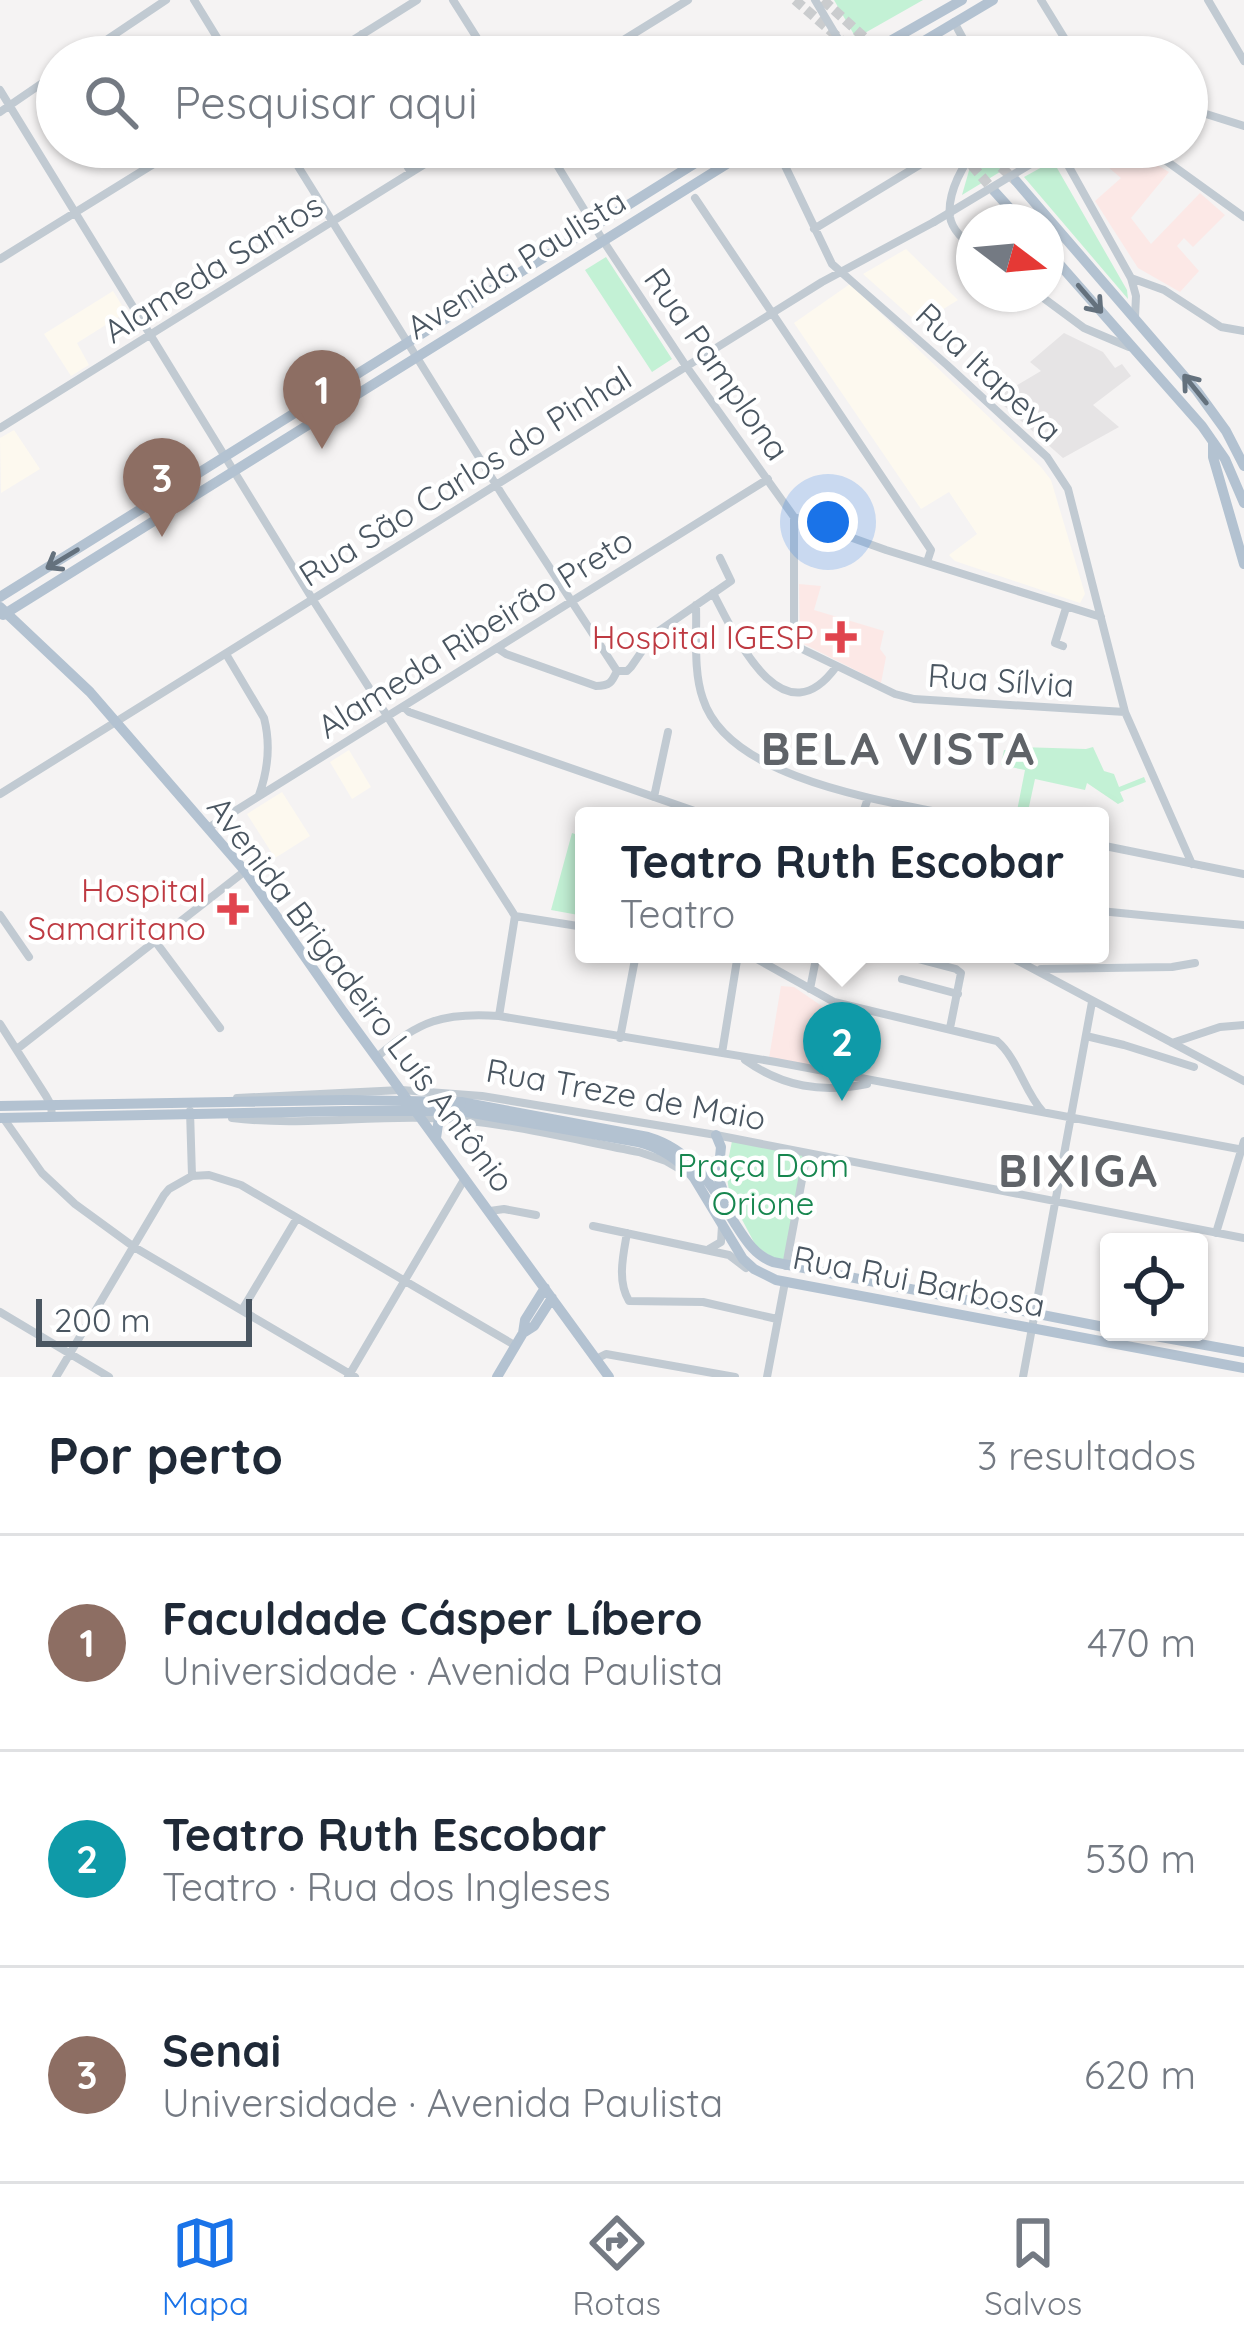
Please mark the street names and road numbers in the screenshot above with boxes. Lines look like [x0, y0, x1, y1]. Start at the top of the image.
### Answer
street label: Avenida Paulista [399, 180, 633, 347]
street label: Alameda Santos [96, 184, 330, 351]
street label: Rua Pamplona [636, 260, 799, 468]
street label: Rua Itapeva [908, 294, 1071, 450]
street label: Rua São Carlos do Pinhal [291, 356, 638, 595]
street label: Alameda Ribeirão Preto [310, 519, 640, 746]
street label: Rua Sílvia [927, 654, 1076, 705]
street label: Avenida Brigadeiro Luís Antônio [199, 788, 524, 1200]
street label: Rua Treze de Maio [483, 1049, 769, 1138]
street label: Rua Rui Barbosa [790, 1236, 1049, 1325]

